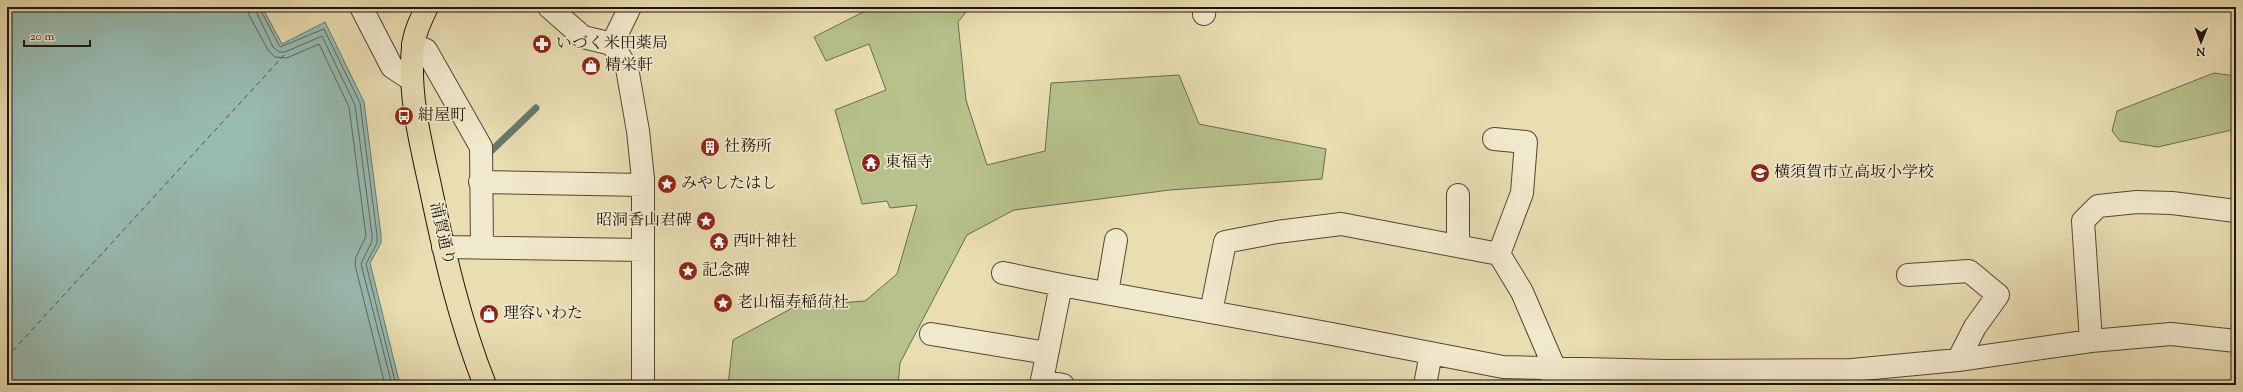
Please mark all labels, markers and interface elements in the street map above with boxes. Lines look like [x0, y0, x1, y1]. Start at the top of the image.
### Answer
scale bar [24, 22, 90, 48]
north arrow [2181, 22, 2221, 62]
text: 20 m [30, 28, 55, 46]
pharmacy icon: いづく米田薬局 [531, 33, 553, 55]
place label: いづく米田薬局 [556, 33, 668, 56]
text: N [2196, 43, 2206, 59]
shop icon: 精栄軒 [580, 55, 602, 77]
place label: 精栄軒 [605, 55, 653, 78]
bus stop icon: 紺屋町 [393, 105, 415, 127]
place label: 紺屋町 [418, 105, 466, 128]
building icon: 社務所 [699, 136, 721, 158]
place label: 社務所 [724, 136, 772, 159]
temple icon: 東福寺 [860, 152, 882, 174]
place label: 東福寺 [885, 152, 933, 175]
school or university icon: 横須賀市立高坂小学校 [1749, 162, 1771, 184]
place label: 横須賀市立高坂小学校 [1774, 162, 1934, 185]
place icon: みやしたはし [656, 173, 678, 195]
place label: みやしたはし [681, 173, 777, 196]
street label: 浦賀通り [423, 200, 459, 268]
place label: 昭洞香山君碑 [596, 210, 692, 233]
place icon: 昭洞香山君碑 [695, 210, 717, 232]
temple icon: 西叶神社 [708, 231, 730, 253]
place label: 西叶神社 [733, 231, 797, 254]
place icon: 記念碑 [677, 260, 699, 282]
place label: 記念碑 [702, 260, 750, 283]
place icon: 老山福寿稲荷社 [712, 292, 734, 314]
place label: 老山福寿稲荷社 [737, 292, 849, 315]
shop icon: 理容いわた [478, 303, 500, 325]
place label: 理容いわた [503, 303, 583, 326]

